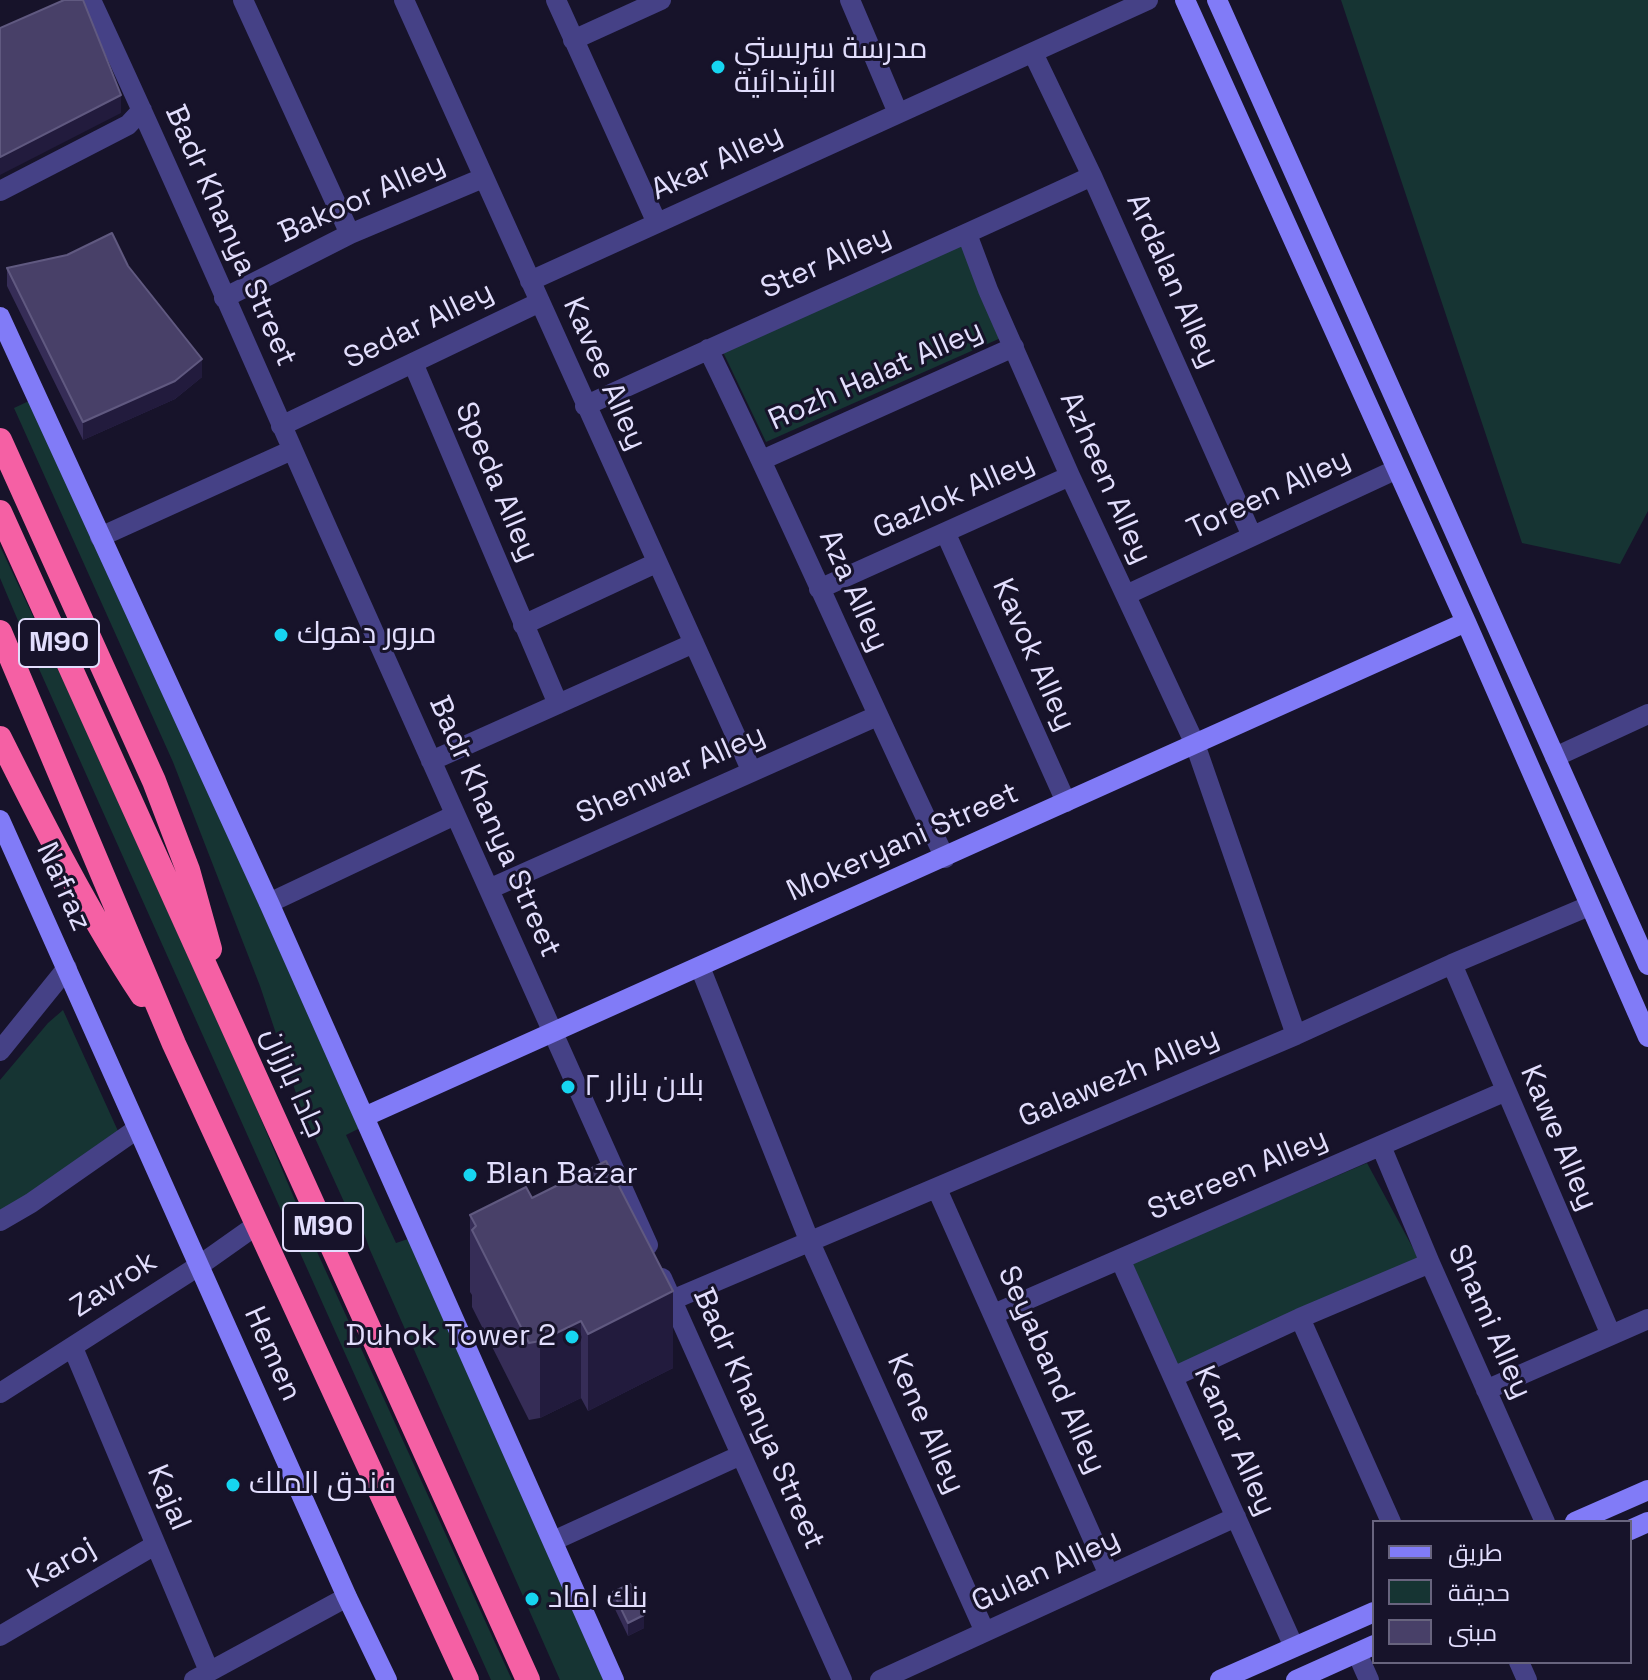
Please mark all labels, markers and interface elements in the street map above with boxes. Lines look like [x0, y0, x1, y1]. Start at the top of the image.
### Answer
place label: مدرسة سربستي الأبتدائية [734, 32, 927, 102]
marker: مدرسة سربستي الأبتدائية [709, 58, 727, 76]
street label: Badr Khanya Street [156, 100, 304, 372]
street label: Akar Alley [646, 117, 788, 209]
street label: Bakoor Alley [273, 146, 451, 252]
street label: Ardalan Alley [1118, 188, 1226, 374]
street label: Ster Alley [756, 218, 896, 308]
street label: Sedar Alley [339, 274, 499, 378]
street label: Kavee Alley [554, 292, 654, 456]
street label: Rozh Halat Alley [763, 313, 989, 439]
street label: Azheen Alley [1051, 387, 1159, 569]
street label: Speda Alley [446, 397, 546, 567]
street label: Toreen Alley [1182, 442, 1356, 548]
street label: Gazlok Alley [868, 445, 1040, 547]
street label: Aza Alley [810, 525, 896, 657]
street label: Kavok Alley [984, 573, 1082, 737]
place label: مرور دهوك [297, 617, 436, 653]
road number: M90 [19, 619, 99, 667]
marker: مرور دهوك [272, 626, 290, 644]
street label: Badr Khanya Street [420, 691, 568, 963]
street label: Shenwar Alley [571, 717, 771, 833]
street label: Mokeryani Street [782, 776, 1024, 910]
street label: Nafraz [28, 837, 98, 937]
street label: Galawezh Alley [1014, 1020, 1224, 1136]
street label: جادا بارزان [253, 1022, 333, 1144]
street label: Kawe Alley [1511, 1060, 1605, 1216]
place label: بلان بازار ٢ [584, 1069, 704, 1105]
marker: بلان بازار ٢ [559, 1078, 577, 1096]
street label: Stereen Alley [1143, 1121, 1333, 1229]
place label: Blan Bazar [486, 1157, 638, 1193]
marker: Blan Bazar [461, 1166, 479, 1184]
road number: M90 [283, 1203, 363, 1251]
street label: Shami Alley [1439, 1239, 1539, 1405]
street label: Zavrok [64, 1244, 164, 1326]
street label: Seyaband Alley [989, 1261, 1113, 1479]
street label: Badr Khanya Street [684, 1283, 832, 1555]
street label: Hemen [235, 1301, 309, 1407]
place label: Duhok Tower 2 [345, 1319, 556, 1355]
marker: Duhok Tower 2 [563, 1328, 581, 1346]
street label: Kene Alley [878, 1349, 972, 1499]
street label: Kanar Alley [1185, 1361, 1283, 1521]
street label: Kajal [138, 1460, 198, 1536]
place label: فندق الملك [249, 1467, 396, 1503]
marker: فندق الملك [224, 1476, 242, 1494]
legend [1372, 1520, 1632, 1664]
street label: Gulan Alley [967, 1521, 1125, 1621]
street label: Karoj [22, 1530, 102, 1598]
text: طريق [1448, 1537, 1503, 1568]
text: حديقة [1448, 1577, 1510, 1608]
place label: بنك اماد [548, 1581, 648, 1617]
marker: بنك اماد [523, 1590, 541, 1608]
text: مبنى [1448, 1617, 1497, 1648]

